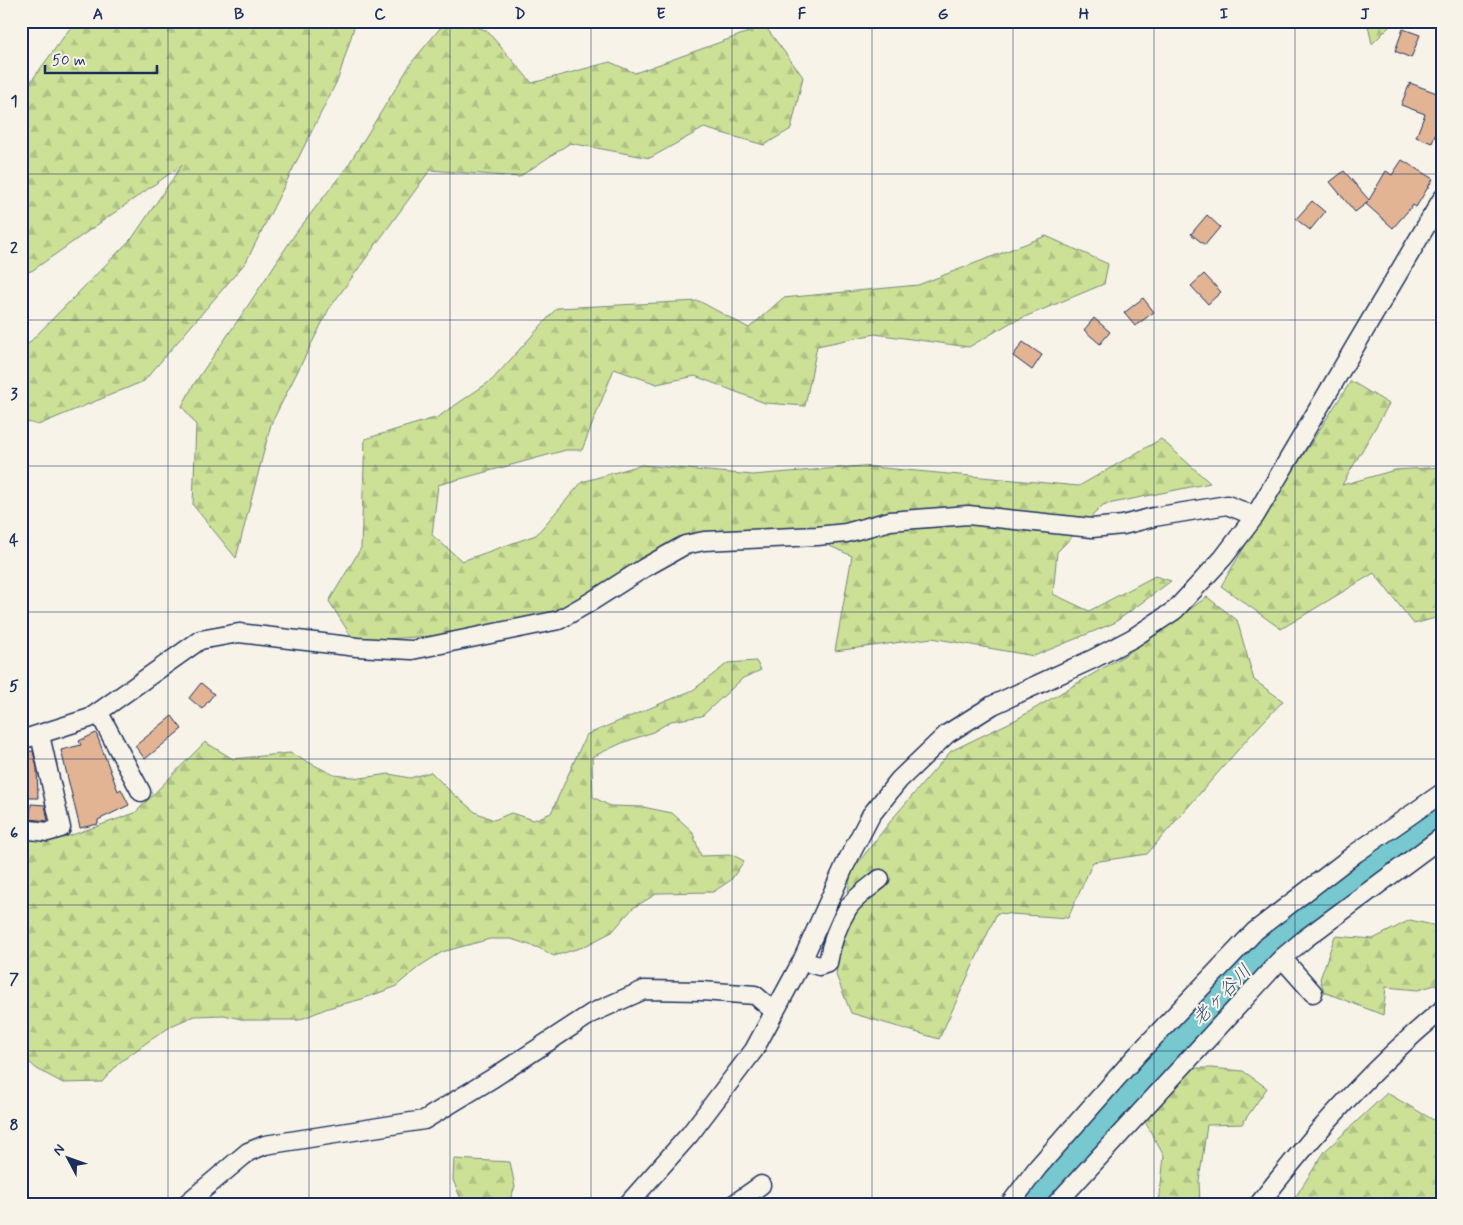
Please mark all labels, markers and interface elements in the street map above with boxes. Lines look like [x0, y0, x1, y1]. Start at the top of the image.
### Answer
text: A [93, 4, 103, 25]
text: B [234, 4, 244, 25]
text: C [374, 4, 386, 25]
text: D [514, 4, 526, 25]
text: E [656, 4, 666, 25]
text: F [798, 4, 807, 25]
text: G [938, 4, 949, 25]
text: H [1079, 4, 1090, 25]
text: I [1220, 4, 1229, 25]
text: J [1360, 4, 1370, 25]
scale bar [45, 42, 158, 74]
text: 50 m [52, 51, 86, 71]
text: 1 [10, 91, 18, 112]
text: 2 [10, 238, 18, 259]
text: 3 [10, 384, 18, 405]
text: 4 [9, 530, 19, 551]
text: 5 [9, 676, 19, 697]
text: 6 [10, 823, 18, 844]
water label: 老ヶ谷川 [1187, 959, 1257, 1031]
text: 7 [9, 969, 19, 990]
text: 8 [9, 1115, 19, 1136]
north arrow [42, 1132, 92, 1182]
text: N [49, 1141, 69, 1160]

